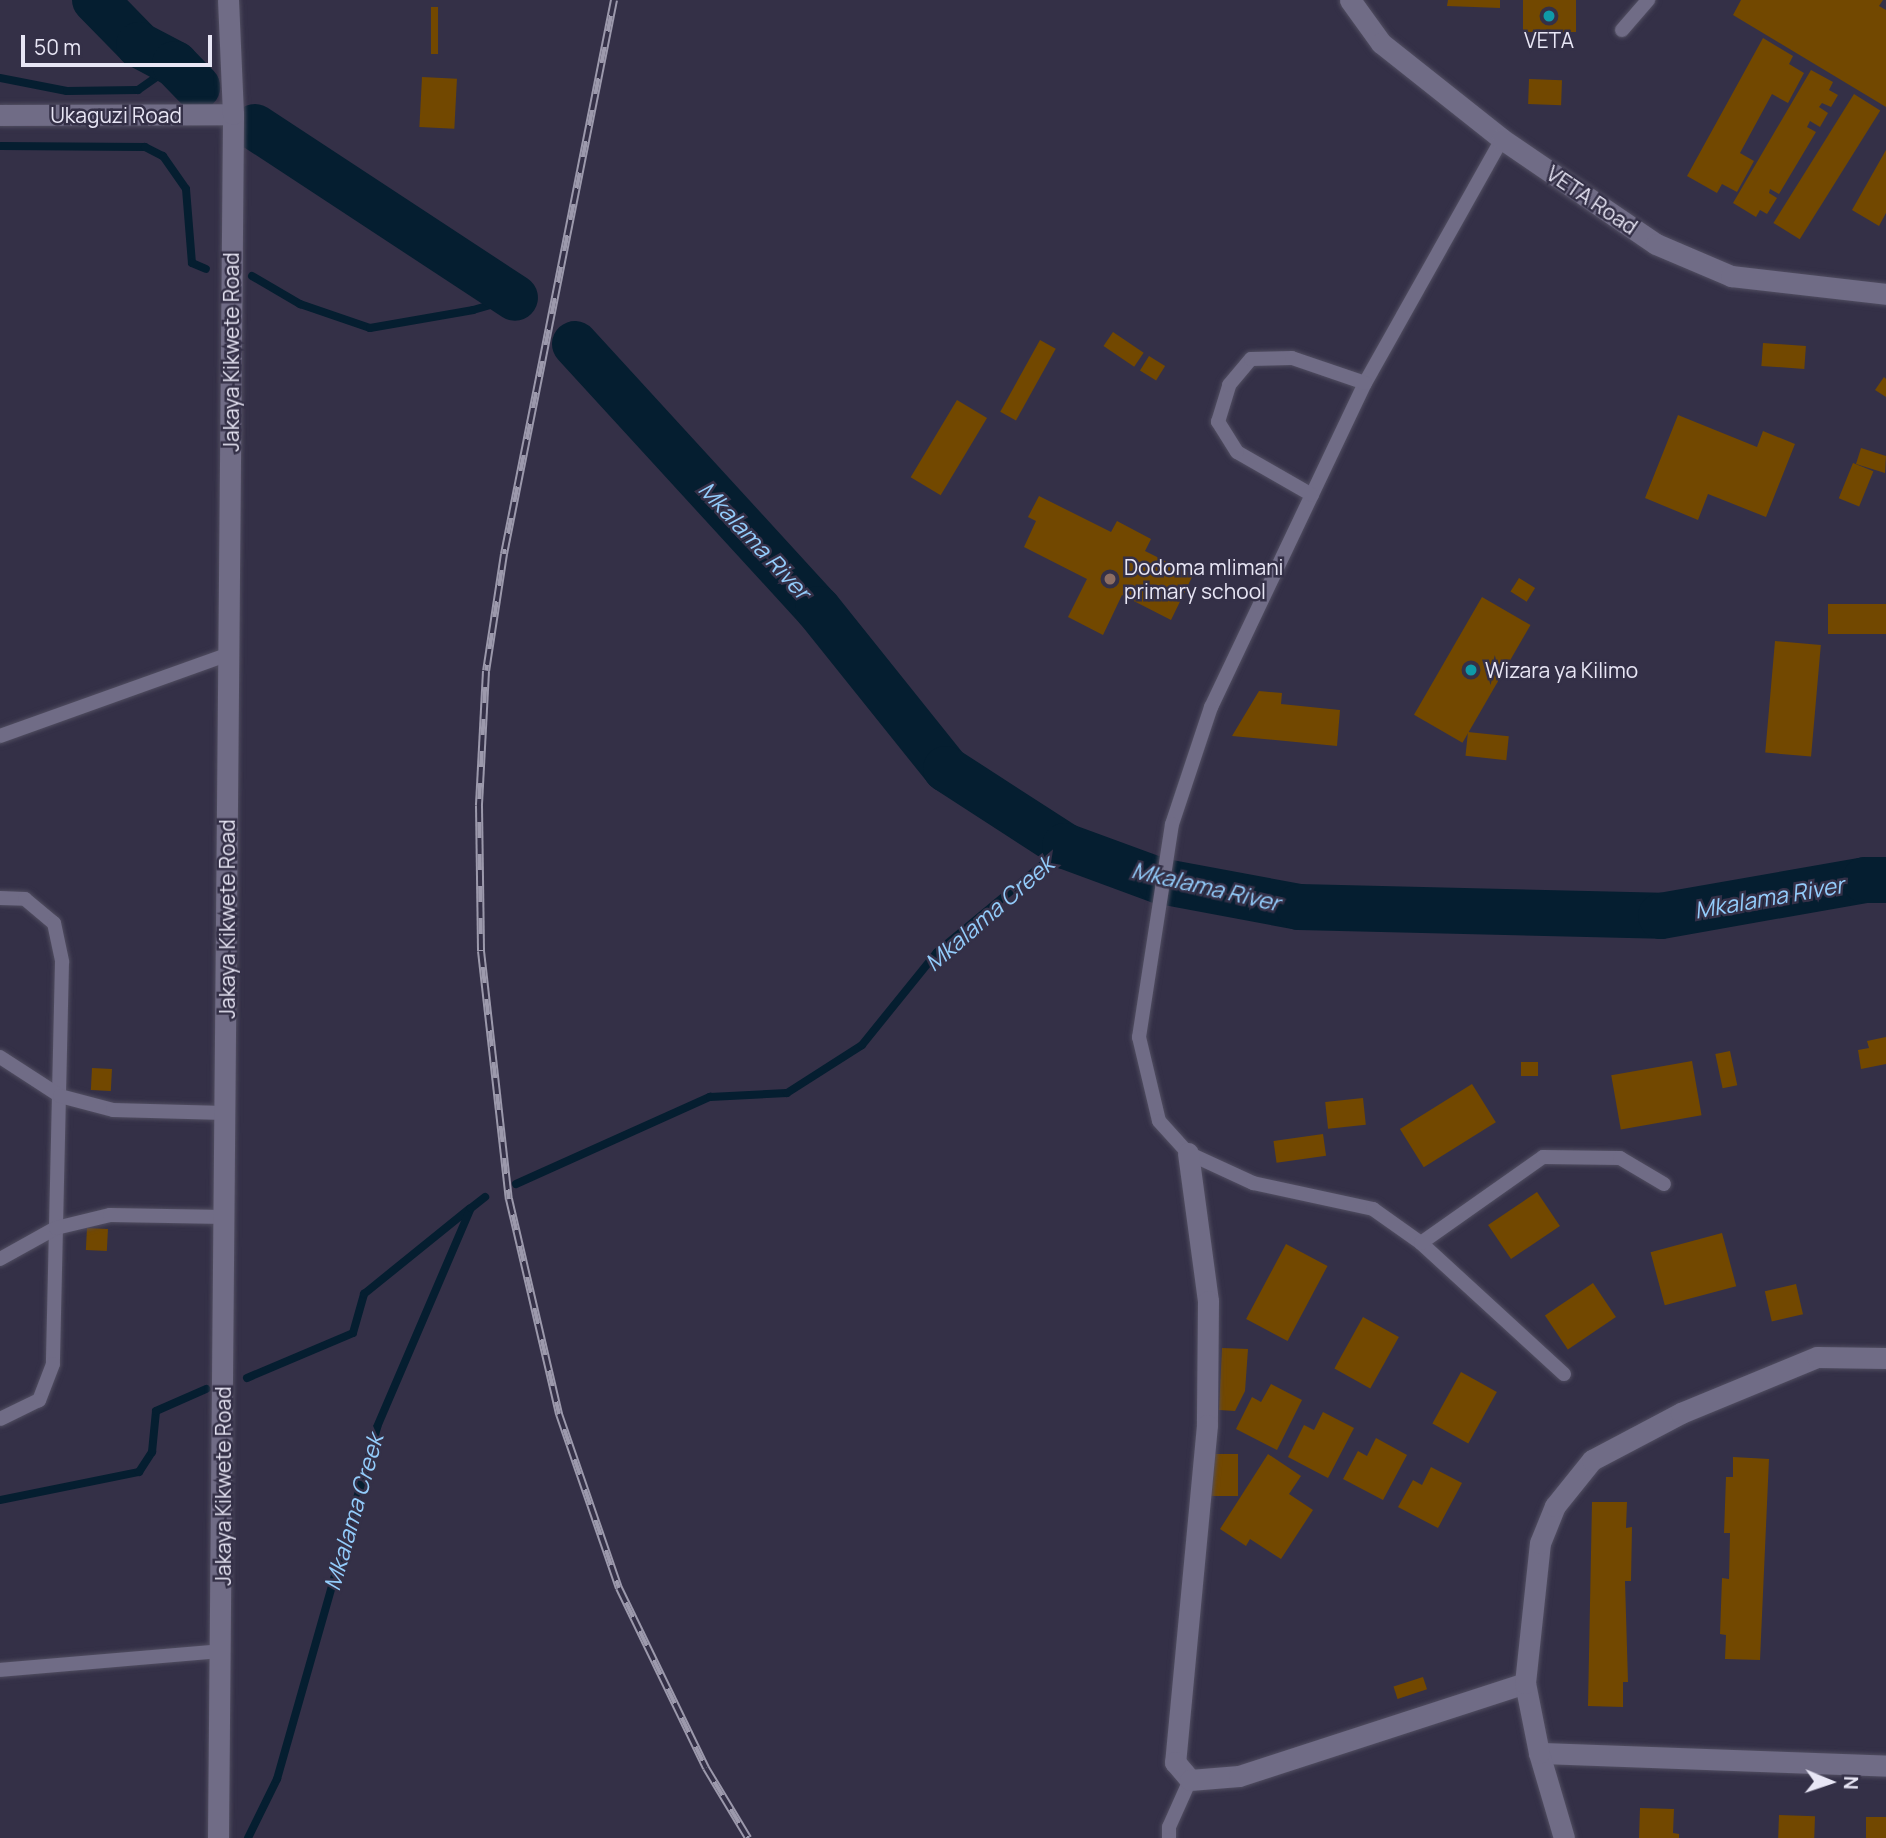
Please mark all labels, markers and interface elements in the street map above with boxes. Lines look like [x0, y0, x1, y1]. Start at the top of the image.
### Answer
marker: VETA [1541, 8, 1557, 24]
scale bar [24, 21, 215, 65]
place label: VETA [1524, 27, 1574, 53]
text: 50 m [34, 33, 81, 61]
street label: Ukaguzi Road [50, 102, 182, 128]
street label: VETA Road [1542, 160, 1642, 240]
street label: Jakaya Kikwete Road [218, 252, 244, 452]
water label: Mkalama River [693, 475, 817, 605]
place label: Dodoma mlimani primary school [1124, 554, 1284, 604]
marker: Dodoma mlimani primary school [1102, 571, 1118, 587]
place label: Wizara ya Kilimo [1485, 657, 1638, 683]
marker: Wizara ya Kilimo [1463, 662, 1479, 678]
street label: Jakaya Kikwete Road [214, 819, 240, 1019]
water label: Mkalama Creek [919, 850, 1059, 976]
water label: Mkalama River [1129, 856, 1283, 916]
water label: Mkalama River [1692, 870, 1846, 924]
street label: Jakaya Kikwete Road [210, 1386, 236, 1586]
water label: Mkalama Creek [317, 1431, 389, 1593]
north arrow [1795, 1747, 1865, 1817]
text: N [1838, 1775, 1864, 1790]

